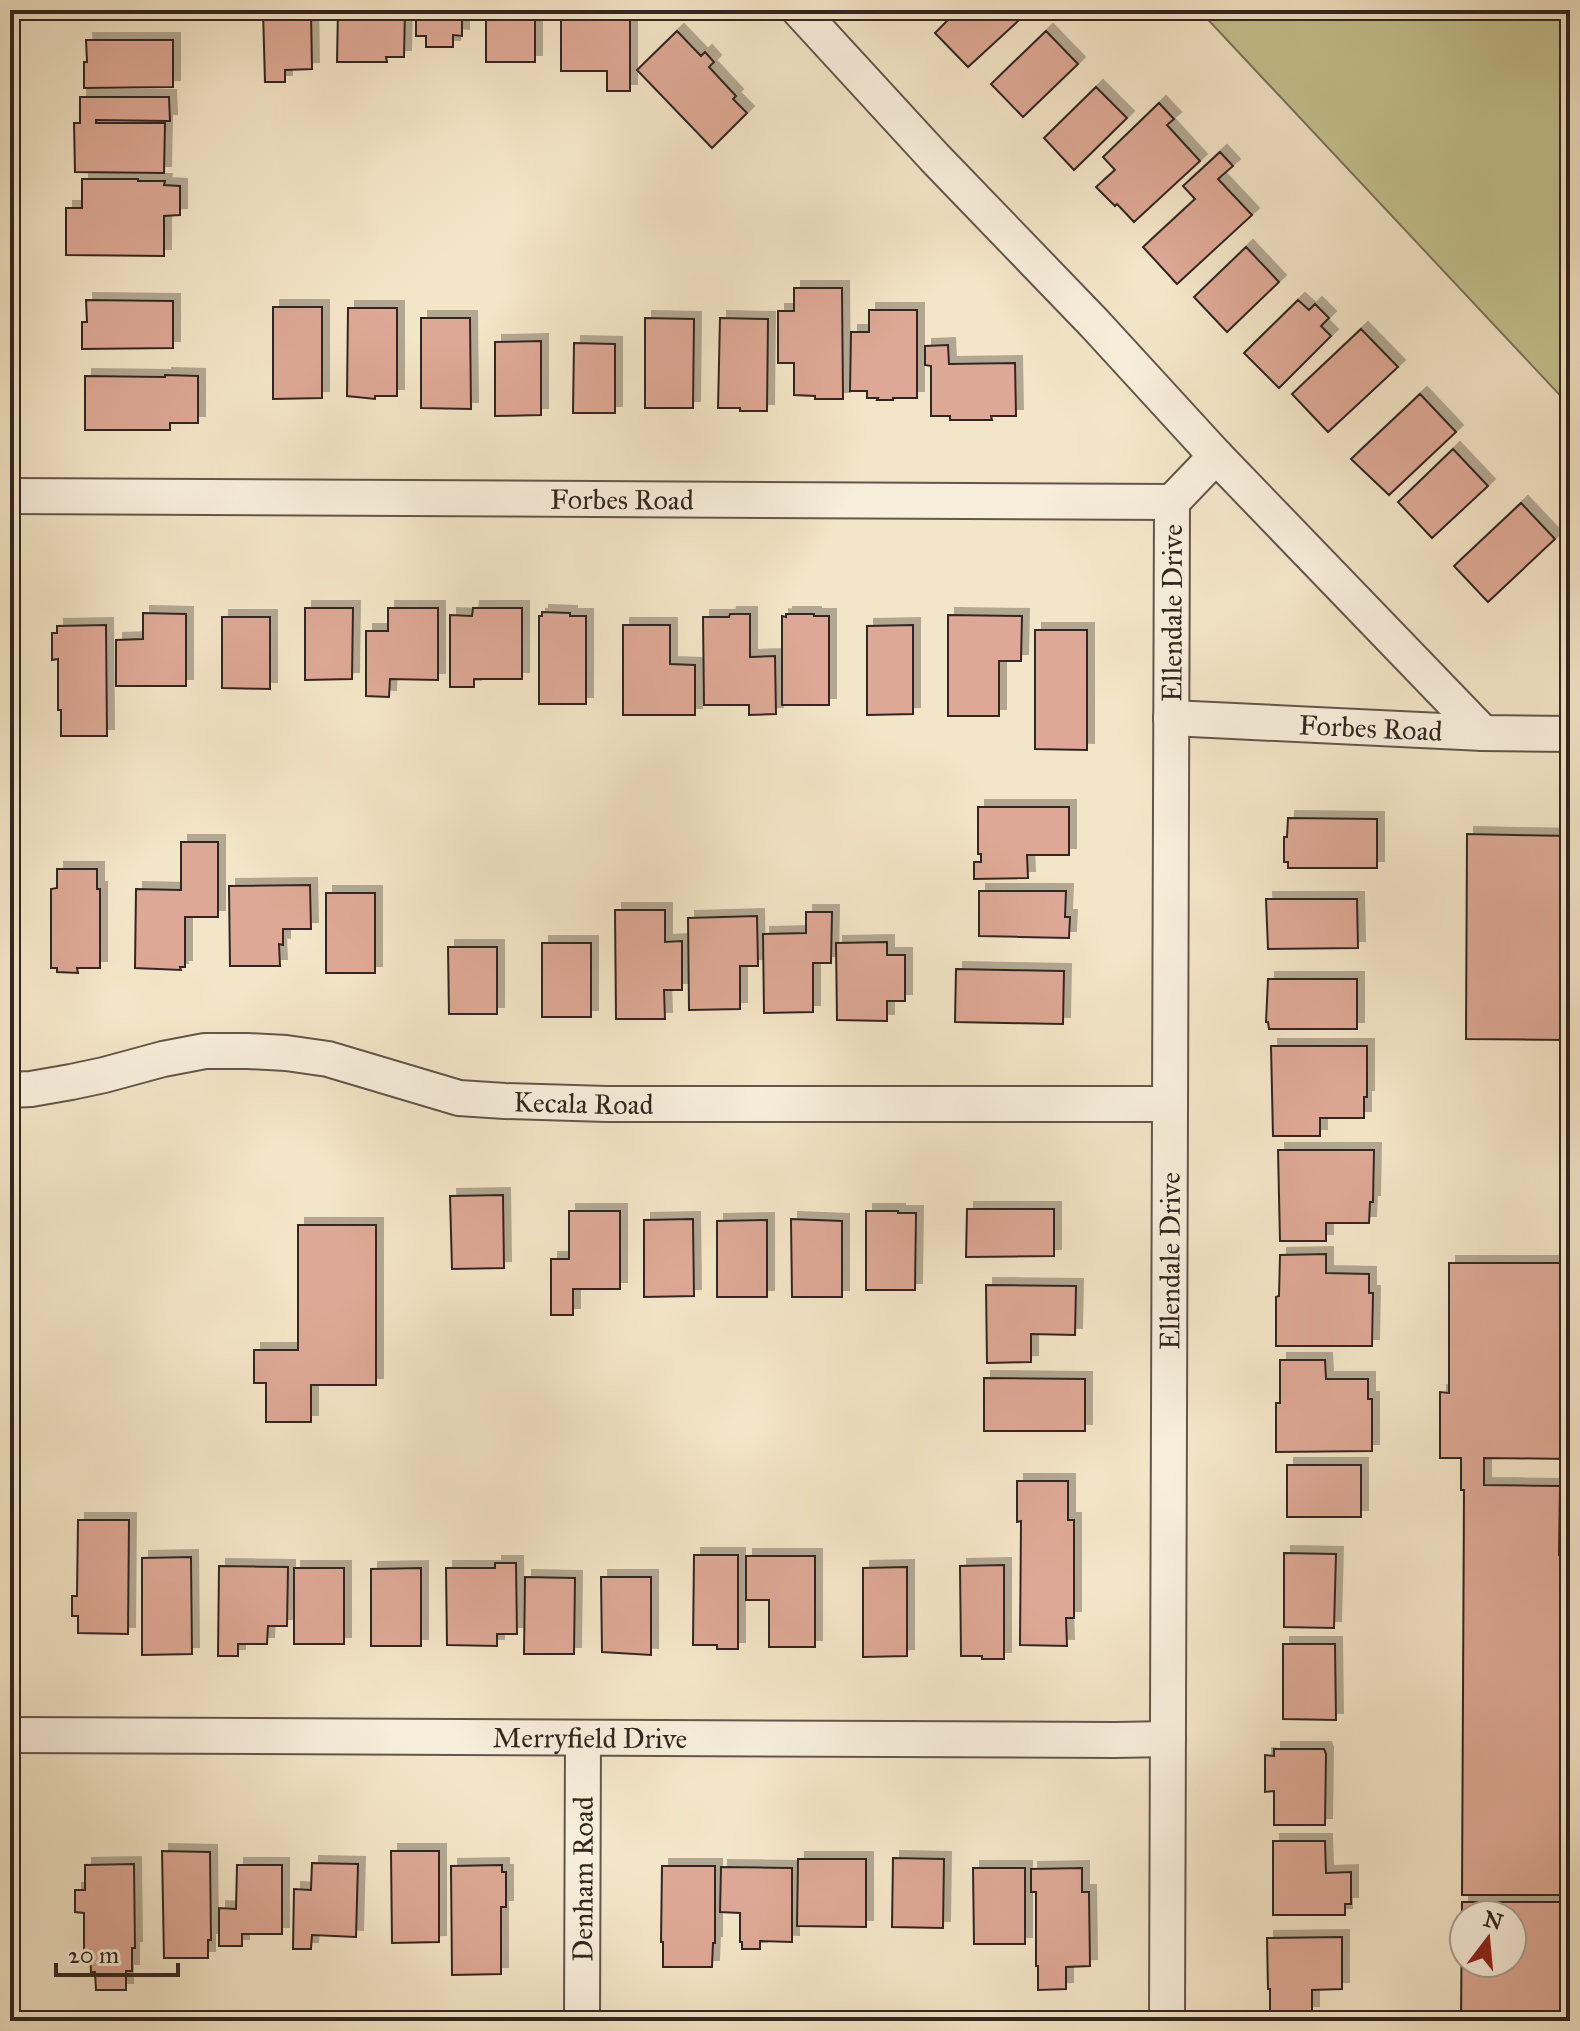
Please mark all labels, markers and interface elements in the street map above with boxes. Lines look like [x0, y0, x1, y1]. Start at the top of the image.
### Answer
street label: Forbes Road [550, 481, 694, 517]
street label: Ellendale Drive [1154, 524, 1189, 702]
street label: Forbes Road [1298, 707, 1443, 749]
street label: Kecala Road [513, 1084, 653, 1122]
street label: Ellendale Drive [1152, 1172, 1187, 1350]
street label: Merryfield Drive [493, 1720, 687, 1756]
street label: Denham Road [565, 1796, 600, 1962]
north arrow [1448, 1899, 1528, 1979]
text: N [1481, 1905, 1506, 1936]
scale bar [56, 1927, 178, 1977]
text: 20 m [68, 1940, 119, 1970]

